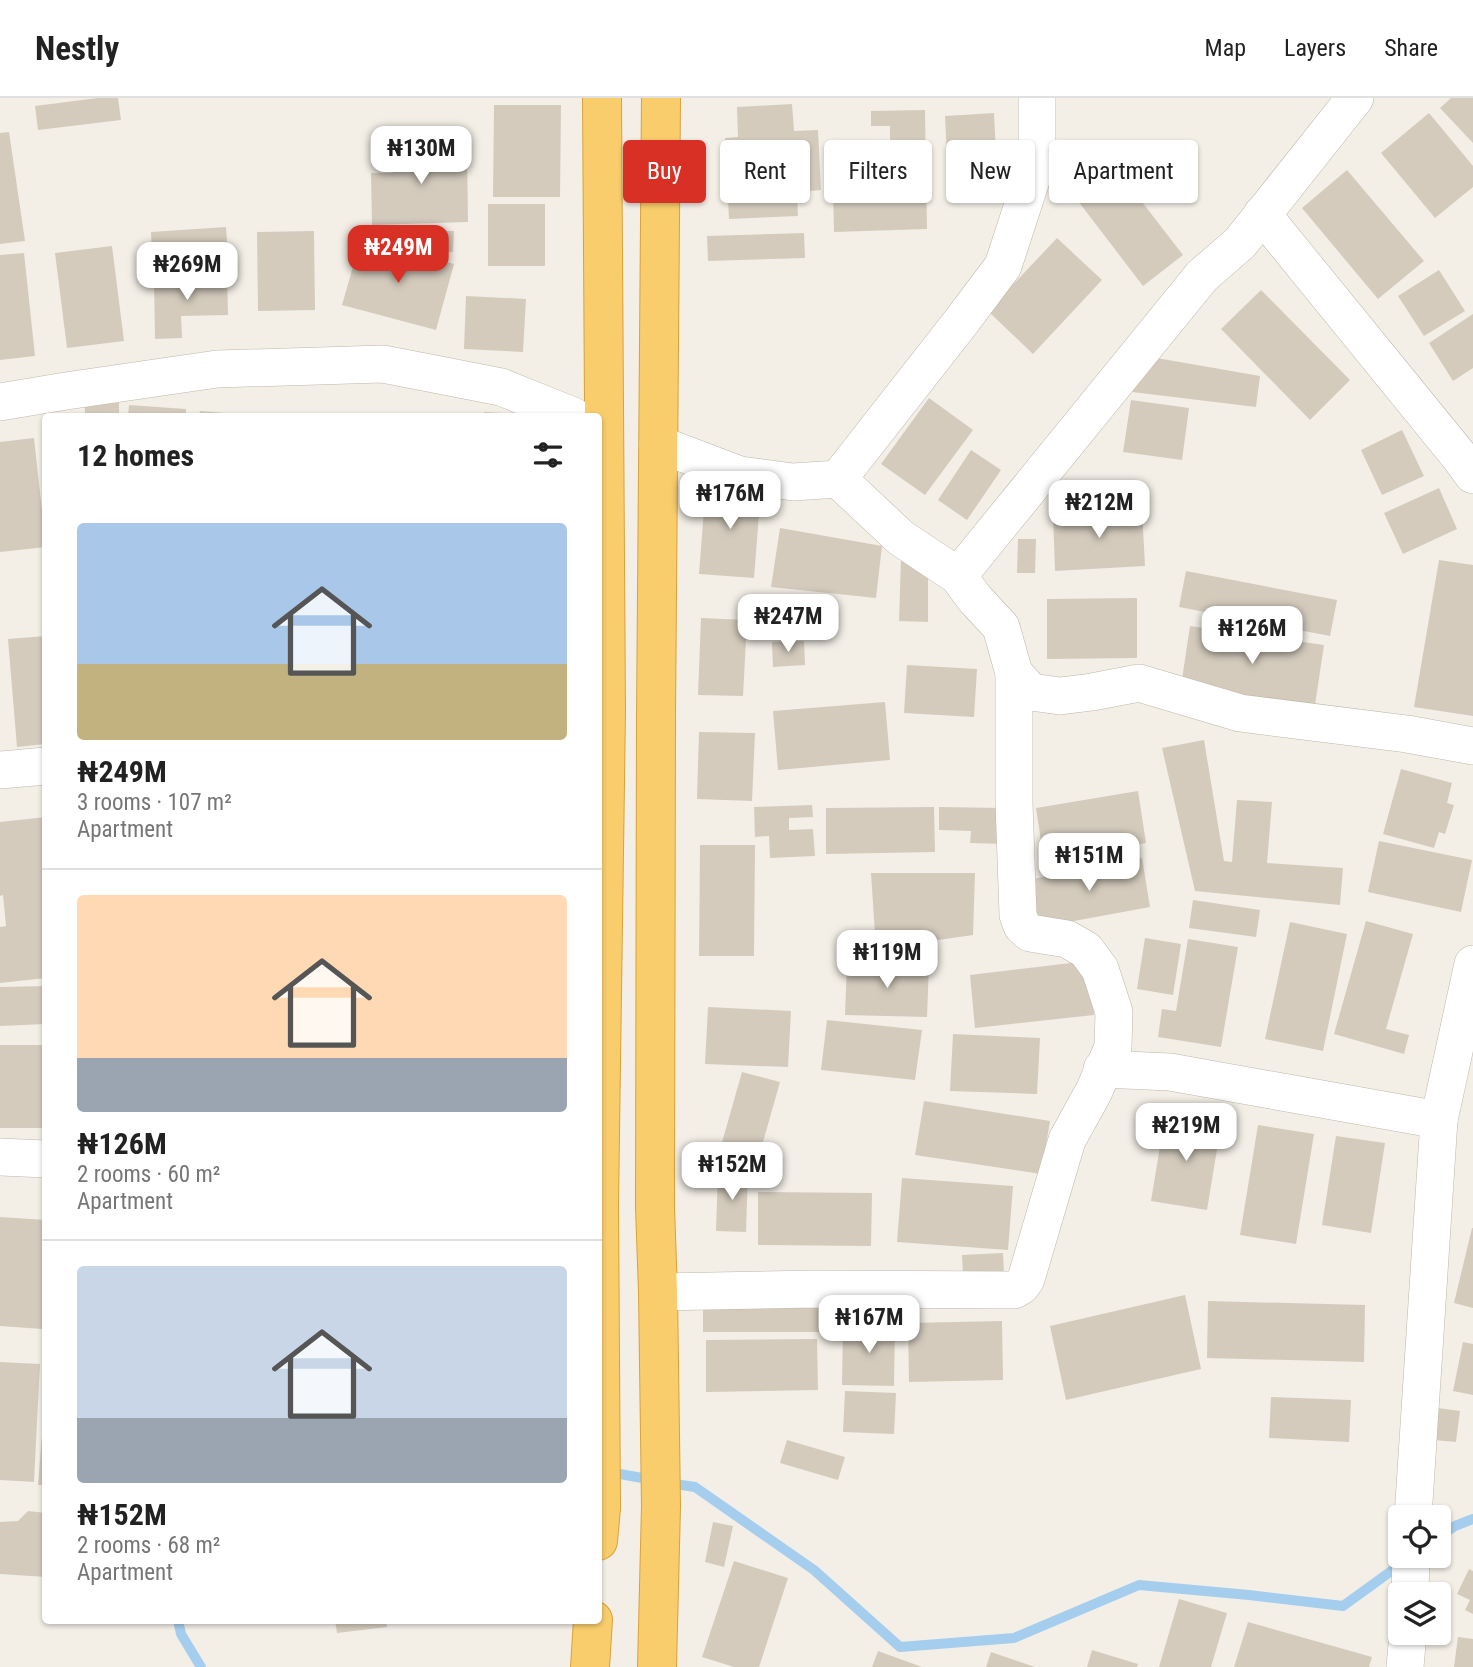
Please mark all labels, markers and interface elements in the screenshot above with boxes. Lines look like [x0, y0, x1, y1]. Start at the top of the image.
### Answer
text: Nestly [35, 29, 119, 68]
text: Map [1205, 34, 1246, 62]
text: Layers [1284, 34, 1346, 62]
text: Share [1384, 34, 1438, 62]
pin: ₦130M [372, 126, 470, 186]
text: ₦130M [387, 135, 455, 162]
chip: Buy [623, 140, 706, 203]
chip: Rent [720, 140, 810, 203]
chip: Filters [824, 140, 932, 203]
chip: New [946, 140, 1035, 203]
chip: Apartment [1049, 140, 1198, 203]
pin: ₦249M [349, 226, 447, 285]
text: ₦249M [364, 234, 432, 261]
pin: ₦269M [138, 242, 236, 302]
text: ₦269M [153, 251, 221, 278]
icon: filters [529, 436, 567, 474]
text: 12 homes [77, 438, 194, 473]
pin: ₦176M [681, 472, 779, 531]
text: ₦176M [696, 480, 764, 507]
pin: ₦212M [1050, 480, 1148, 540]
text: ₦212M [1065, 489, 1133, 516]
icon: home [259, 568, 385, 694]
pin: ₦247M [739, 594, 837, 654]
text: ₦247M [754, 603, 822, 630]
pin: ₦126M [1203, 606, 1301, 666]
text: ₦126M [1218, 615, 1286, 642]
text: ₦249M [77, 754, 167, 789]
text: 3 rooms · 107 m² [77, 789, 232, 816]
text: Apartment [77, 816, 173, 843]
pin: ₦151M [1040, 834, 1138, 893]
text: ₦151M [1055, 842, 1123, 869]
pin: ₦119M [838, 930, 936, 990]
text: ₦119M [853, 939, 921, 966]
icon: home [259, 940, 385, 1066]
pin: ₦219M [1137, 1104, 1235, 1163]
text: ₦219M [1152, 1112, 1220, 1139]
text: ₦126M [77, 1126, 167, 1161]
pin: ₦152M [683, 1142, 781, 1202]
text: ₦152M [698, 1151, 766, 1178]
text: 2 rooms · 60 m² [77, 1161, 220, 1188]
text: Apartment [77, 1188, 173, 1215]
pin: ₦167M [820, 1296, 918, 1355]
text: ₦167M [835, 1304, 903, 1331]
icon: home [259, 1311, 385, 1437]
text: ₦152M [77, 1497, 167, 1532]
map controls [1388, 1505, 1451, 1645]
button: locate [1388, 1505, 1451, 1568]
text: 2 rooms · 68 m² [77, 1532, 220, 1559]
text: Apartment [77, 1559, 173, 1586]
button: layers [1388, 1582, 1451, 1645]

